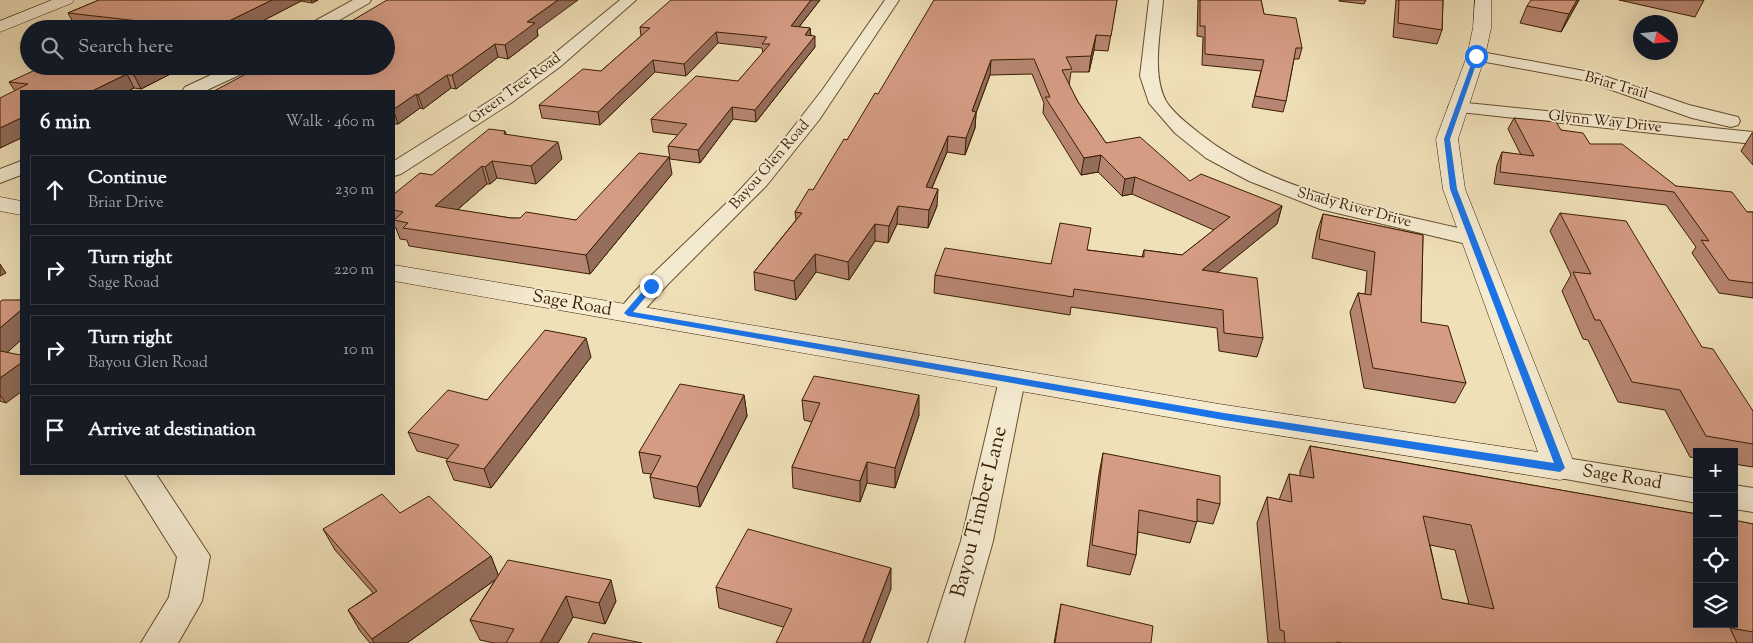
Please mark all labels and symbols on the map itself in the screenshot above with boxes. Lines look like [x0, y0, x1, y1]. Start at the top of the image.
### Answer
north arrow [1633, 15, 1678, 60]
route start [1465, 45, 1488, 68]
street label: Green Tree Road [464, 48, 566, 130]
street label: Briar Trail [1582, 67, 1650, 105]
street label: Glynn Way Drive [1547, 106, 1663, 138]
street label: Bayou Glen Road [725, 115, 815, 214]
street label: Shady River Drive [1294, 183, 1414, 233]
route end [640, 275, 663, 298]
street label: Sage Road [530, 284, 614, 324]
street label: Bayou Timber Lane [944, 423, 1016, 601]
street label: Sage Road [1580, 459, 1664, 497]

